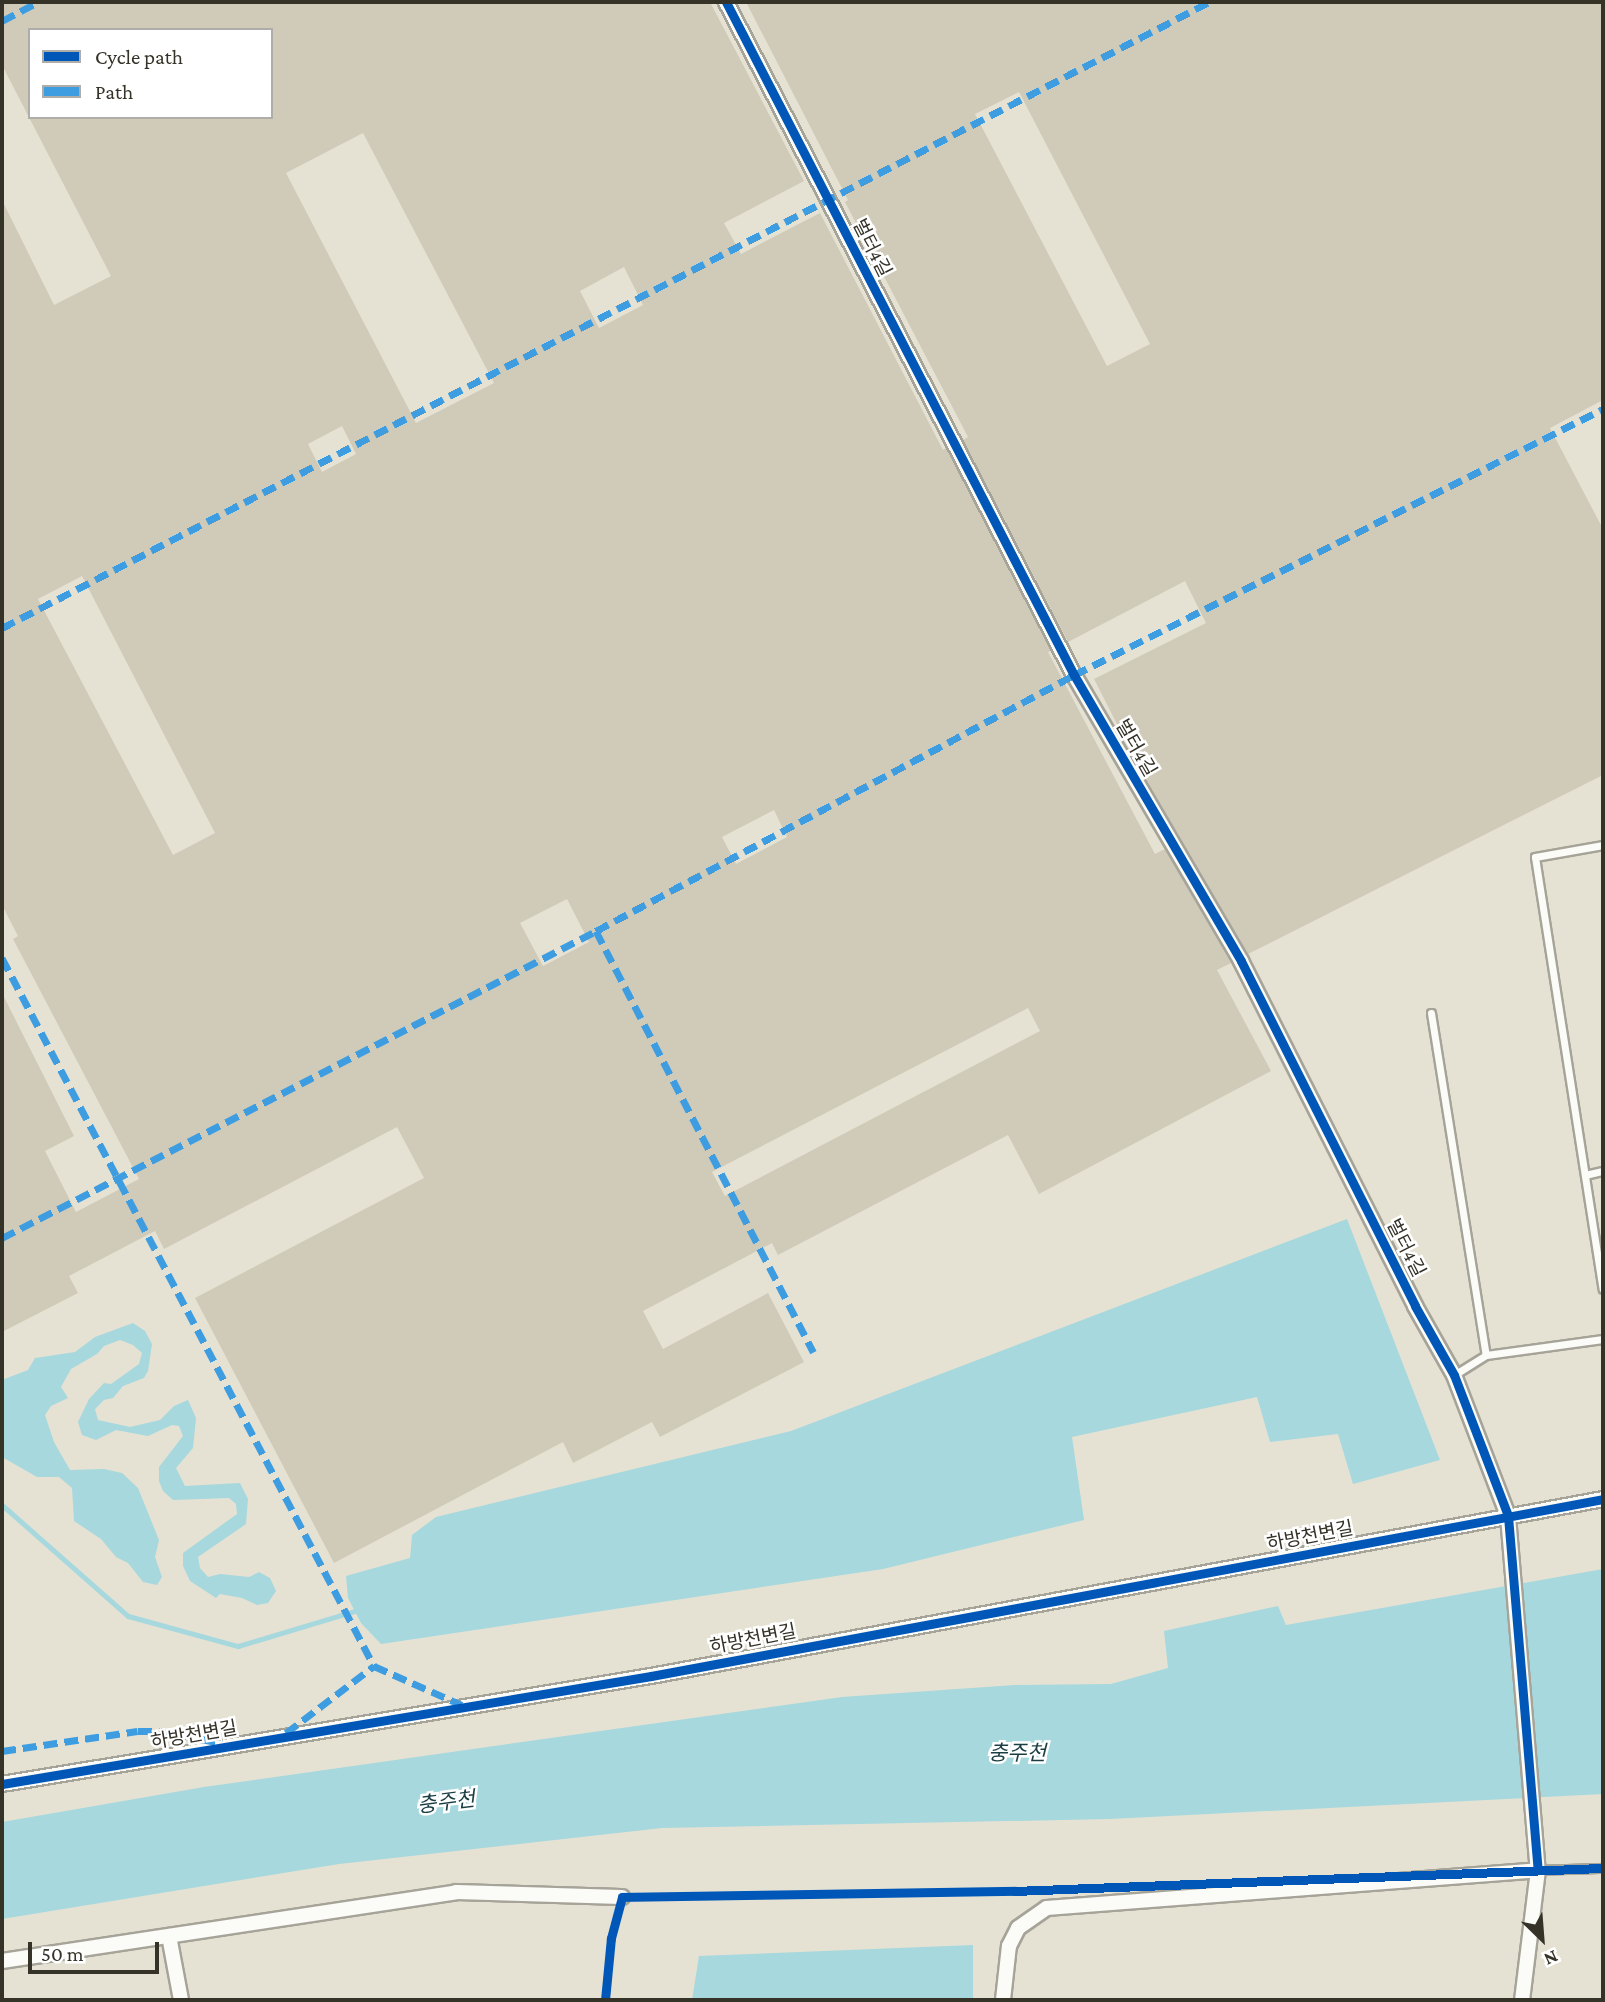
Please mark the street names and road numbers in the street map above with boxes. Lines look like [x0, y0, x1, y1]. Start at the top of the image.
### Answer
street label: 벌터4길 [848, 215, 896, 281]
street label: 벌터4길 [1111, 715, 1161, 781]
street label: 벌터4길 [1382, 1215, 1430, 1281]
street label: 하방천변길 [1265, 1516, 1355, 1556]
street label: 하방천변길 [708, 1619, 798, 1659]
street label: 하방천변길 [149, 1716, 239, 1754]

